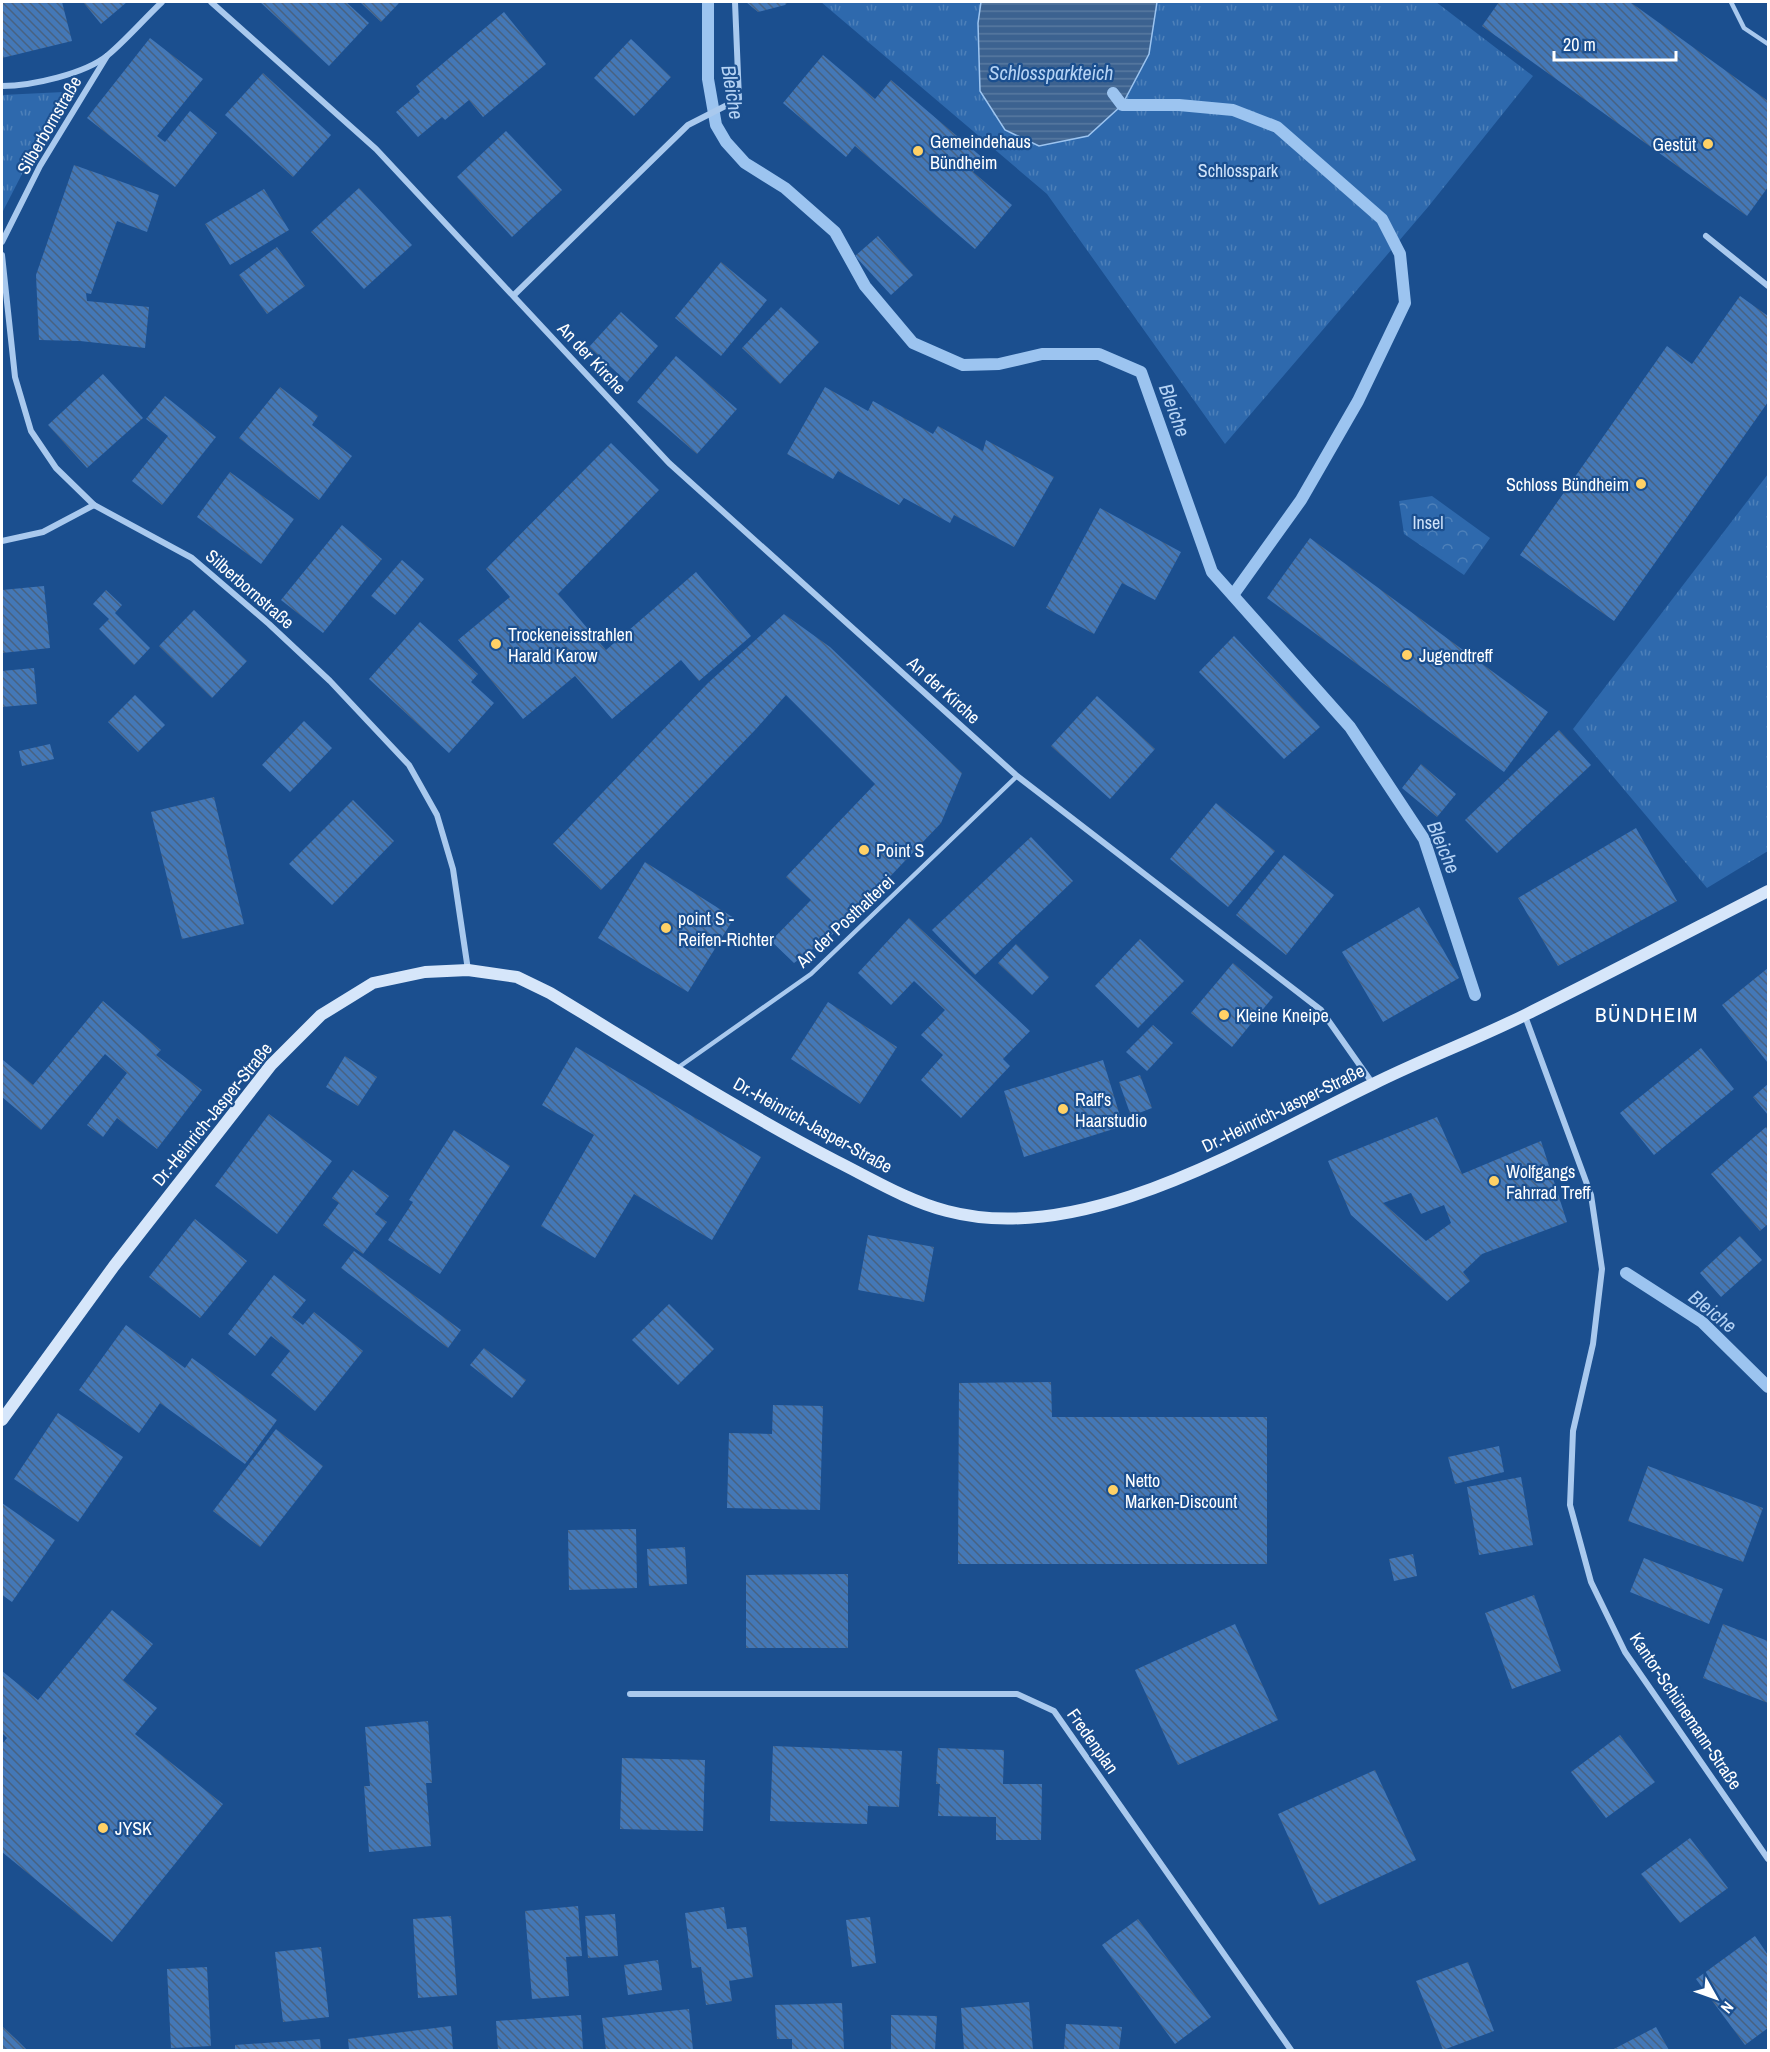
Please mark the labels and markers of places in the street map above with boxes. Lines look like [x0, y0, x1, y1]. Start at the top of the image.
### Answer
place label: Gemeindehaus Bündheim [930, 129, 1031, 175]
place label: Gestüt [1653, 132, 1696, 157]
marker: Gestüt [1701, 137, 1715, 151]
marker: Gemeindehaus Bündheim [911, 144, 925, 158]
place label: Schloss Bündheim [1506, 472, 1629, 497]
marker: Schloss Bündheim [1634, 477, 1648, 491]
place label: Trockeneisstrahlen Harald Karow [508, 622, 633, 668]
marker: Trockeneisstrahlen Harald Karow [489, 637, 503, 651]
place label: Jugendtreff [1419, 643, 1493, 668]
marker: Jugendtreff [1400, 648, 1414, 662]
place label: Point S [876, 838, 925, 863]
marker: Point S [857, 843, 871, 857]
place label: point S - Reifen-Richter [678, 906, 774, 952]
marker: point S - Reifen-Richter [659, 921, 673, 935]
place label: Kleine Kneipe [1236, 1003, 1329, 1028]
marker: Kleine Kneipe [1217, 1008, 1231, 1022]
place label: Ralf's Haarstudio [1075, 1087, 1147, 1133]
marker: Ralf's Haarstudio [1056, 1102, 1070, 1116]
place label: Wolfgangs Fahrrad Treff [1506, 1159, 1590, 1205]
marker: Wolfgangs Fahrrad Treff [1487, 1174, 1501, 1188]
place label: Netto Marken-Discount [1125, 1468, 1237, 1514]
marker: Netto Marken-Discount [1106, 1483, 1120, 1497]
place label: JYSK [115, 1816, 152, 1841]
marker: JYSK [96, 1821, 110, 1835]

